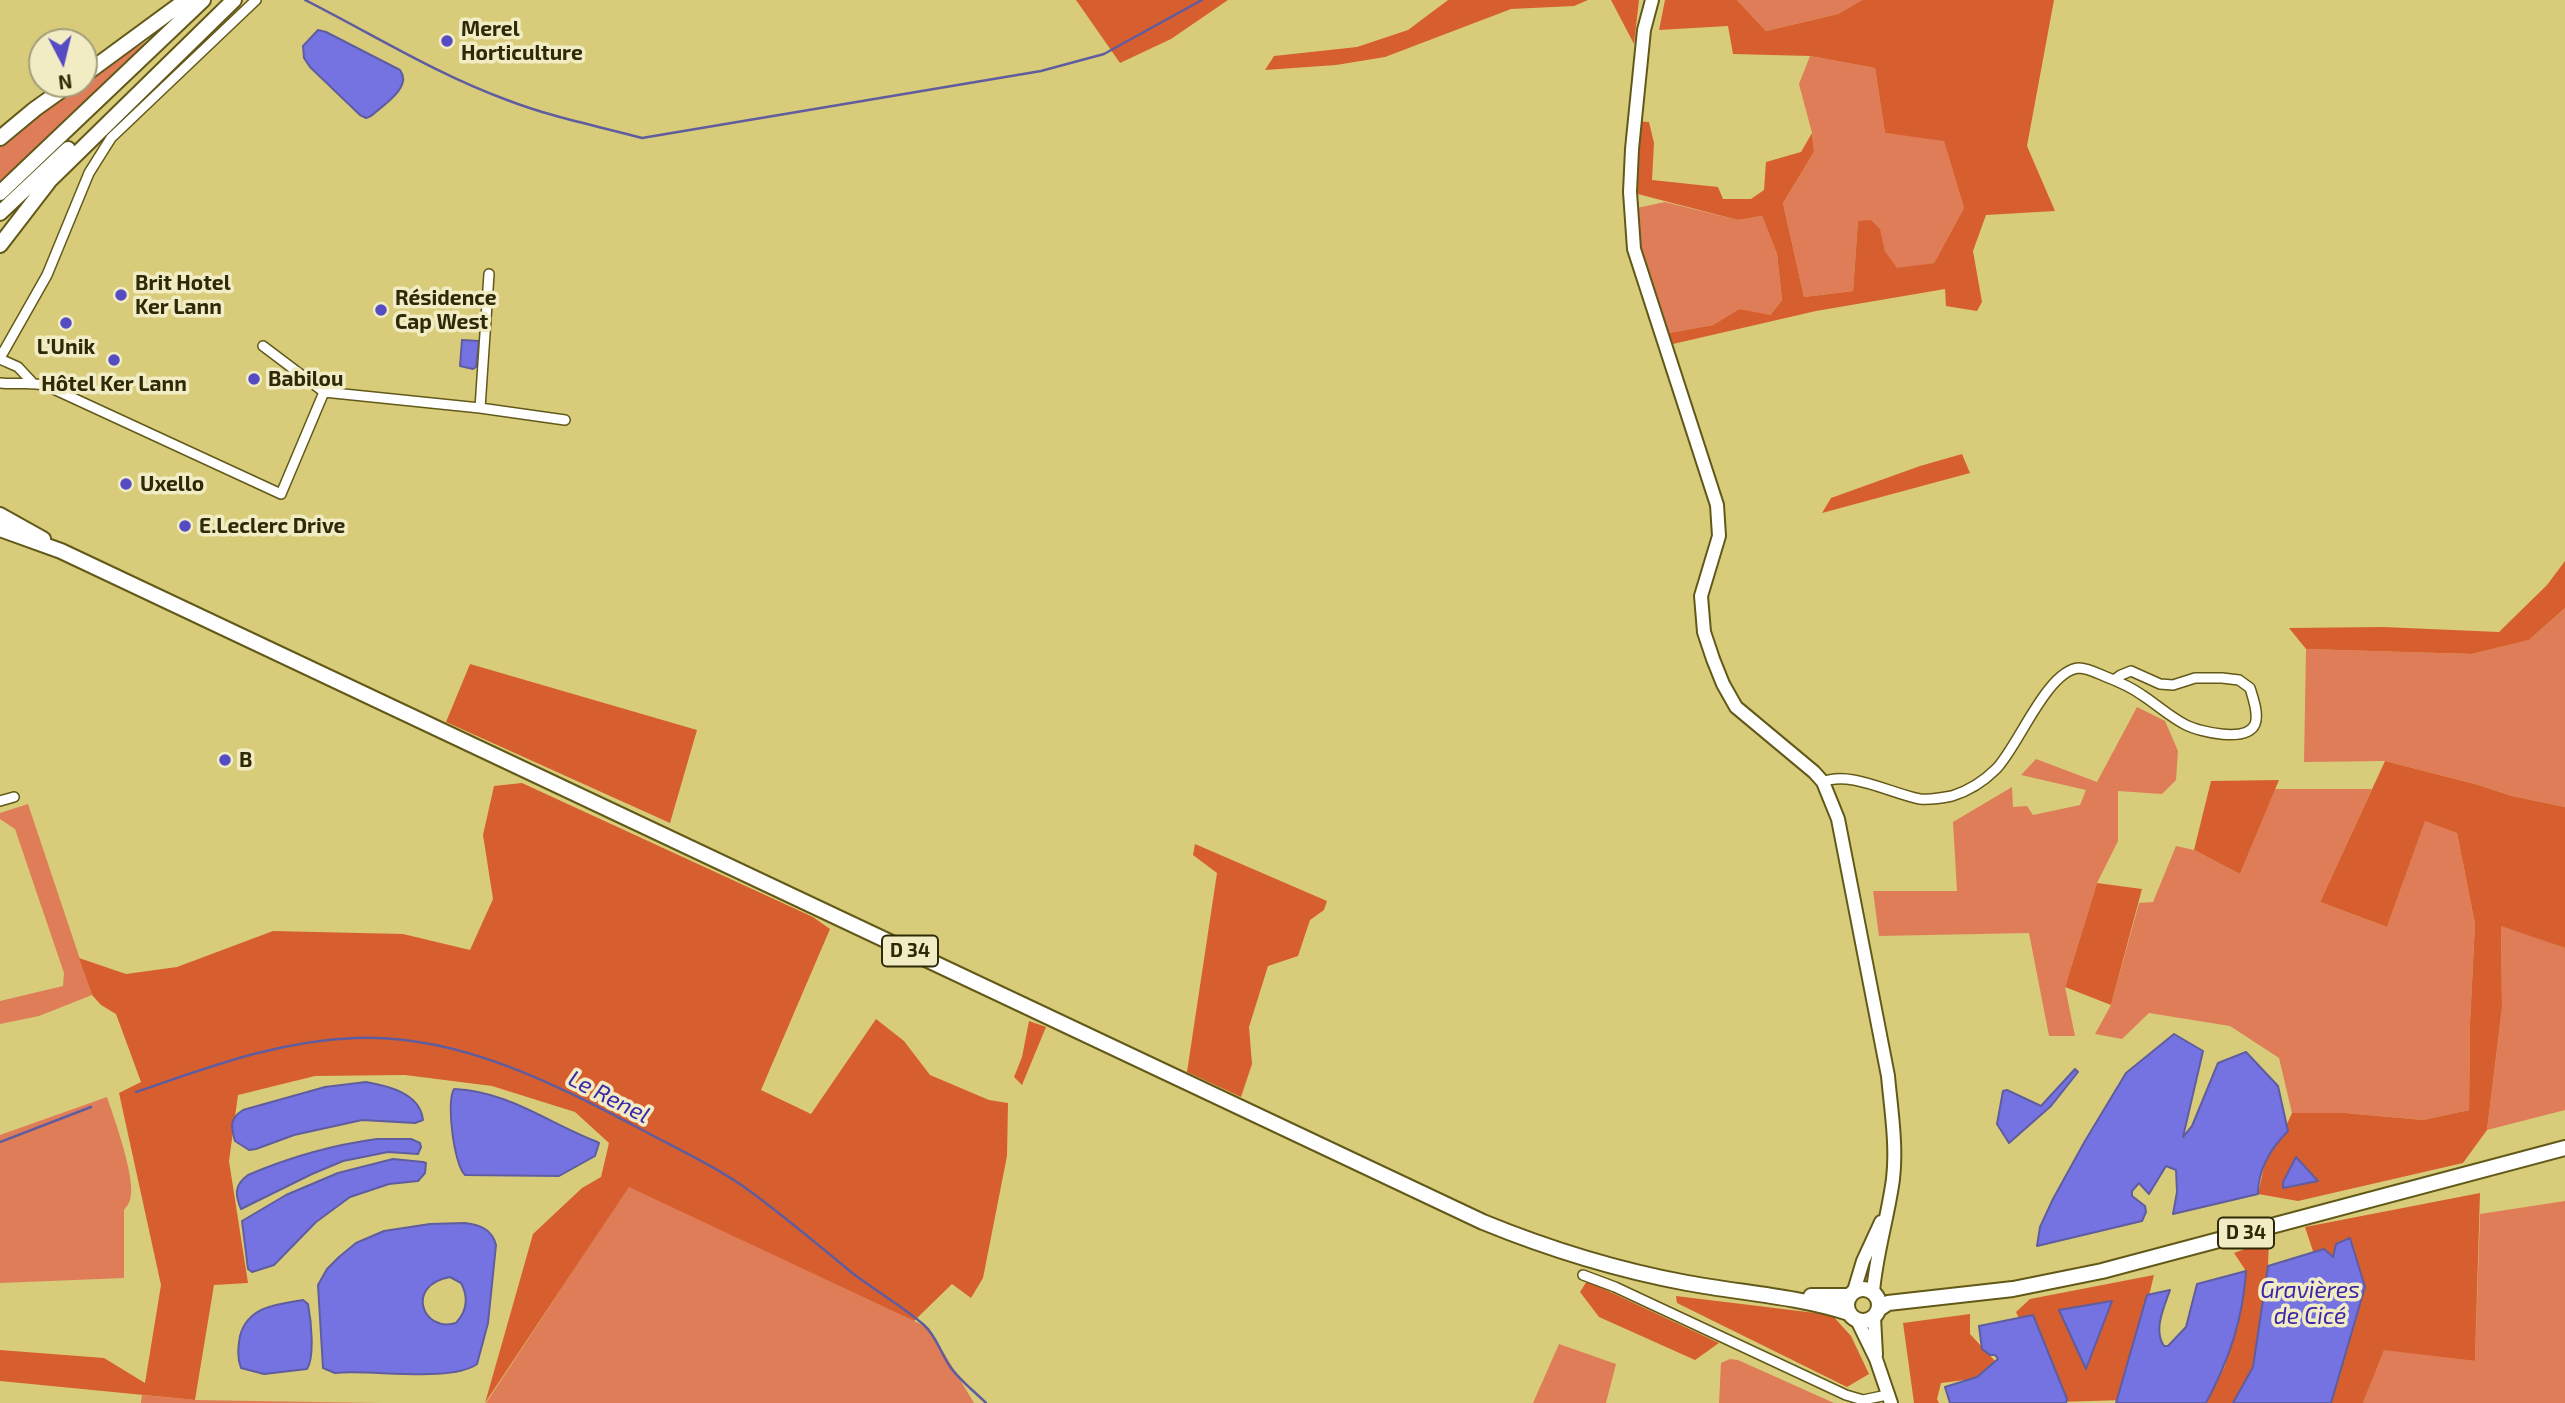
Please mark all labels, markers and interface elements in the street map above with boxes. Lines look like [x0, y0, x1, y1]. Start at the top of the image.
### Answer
place label: Merel Horticulture [461, 16, 583, 66]
north arrow [28, 28, 98, 98]
marker: Merel Horticulture [439, 33, 455, 49]
text: N [57, 70, 74, 95]
place label: Brit Hotel Ker Lann [135, 270, 231, 320]
place label: Résidence Cap West [395, 285, 497, 335]
marker: Brit Hotel Ker Lann [113, 287, 129, 303]
marker: Résidence Cap West [373, 302, 389, 318]
marker: L'Unik [58, 315, 74, 331]
place label: L'Unik [37, 334, 95, 360]
marker: Hôtel Ker Lann [106, 352, 122, 368]
place label: Babilou [268, 366, 343, 392]
place label: Hôtel Ker Lann [41, 371, 187, 397]
marker: Babilou [246, 371, 262, 387]
place label: Uxello [140, 471, 204, 497]
marker: Uxello [118, 476, 134, 492]
place label: E.Leclerc Drive [199, 513, 345, 539]
marker: E.Leclerc Drive [177, 518, 193, 534]
place label: B [239, 747, 252, 773]
marker: B [217, 752, 233, 768]
road number: D 34 [882, 936, 938, 967]
water label: Le Renel [564, 1065, 654, 1129]
road number: D 34 [2218, 1218, 2274, 1248]
water label: Gravières de Cicé [2260, 1276, 2360, 1330]

